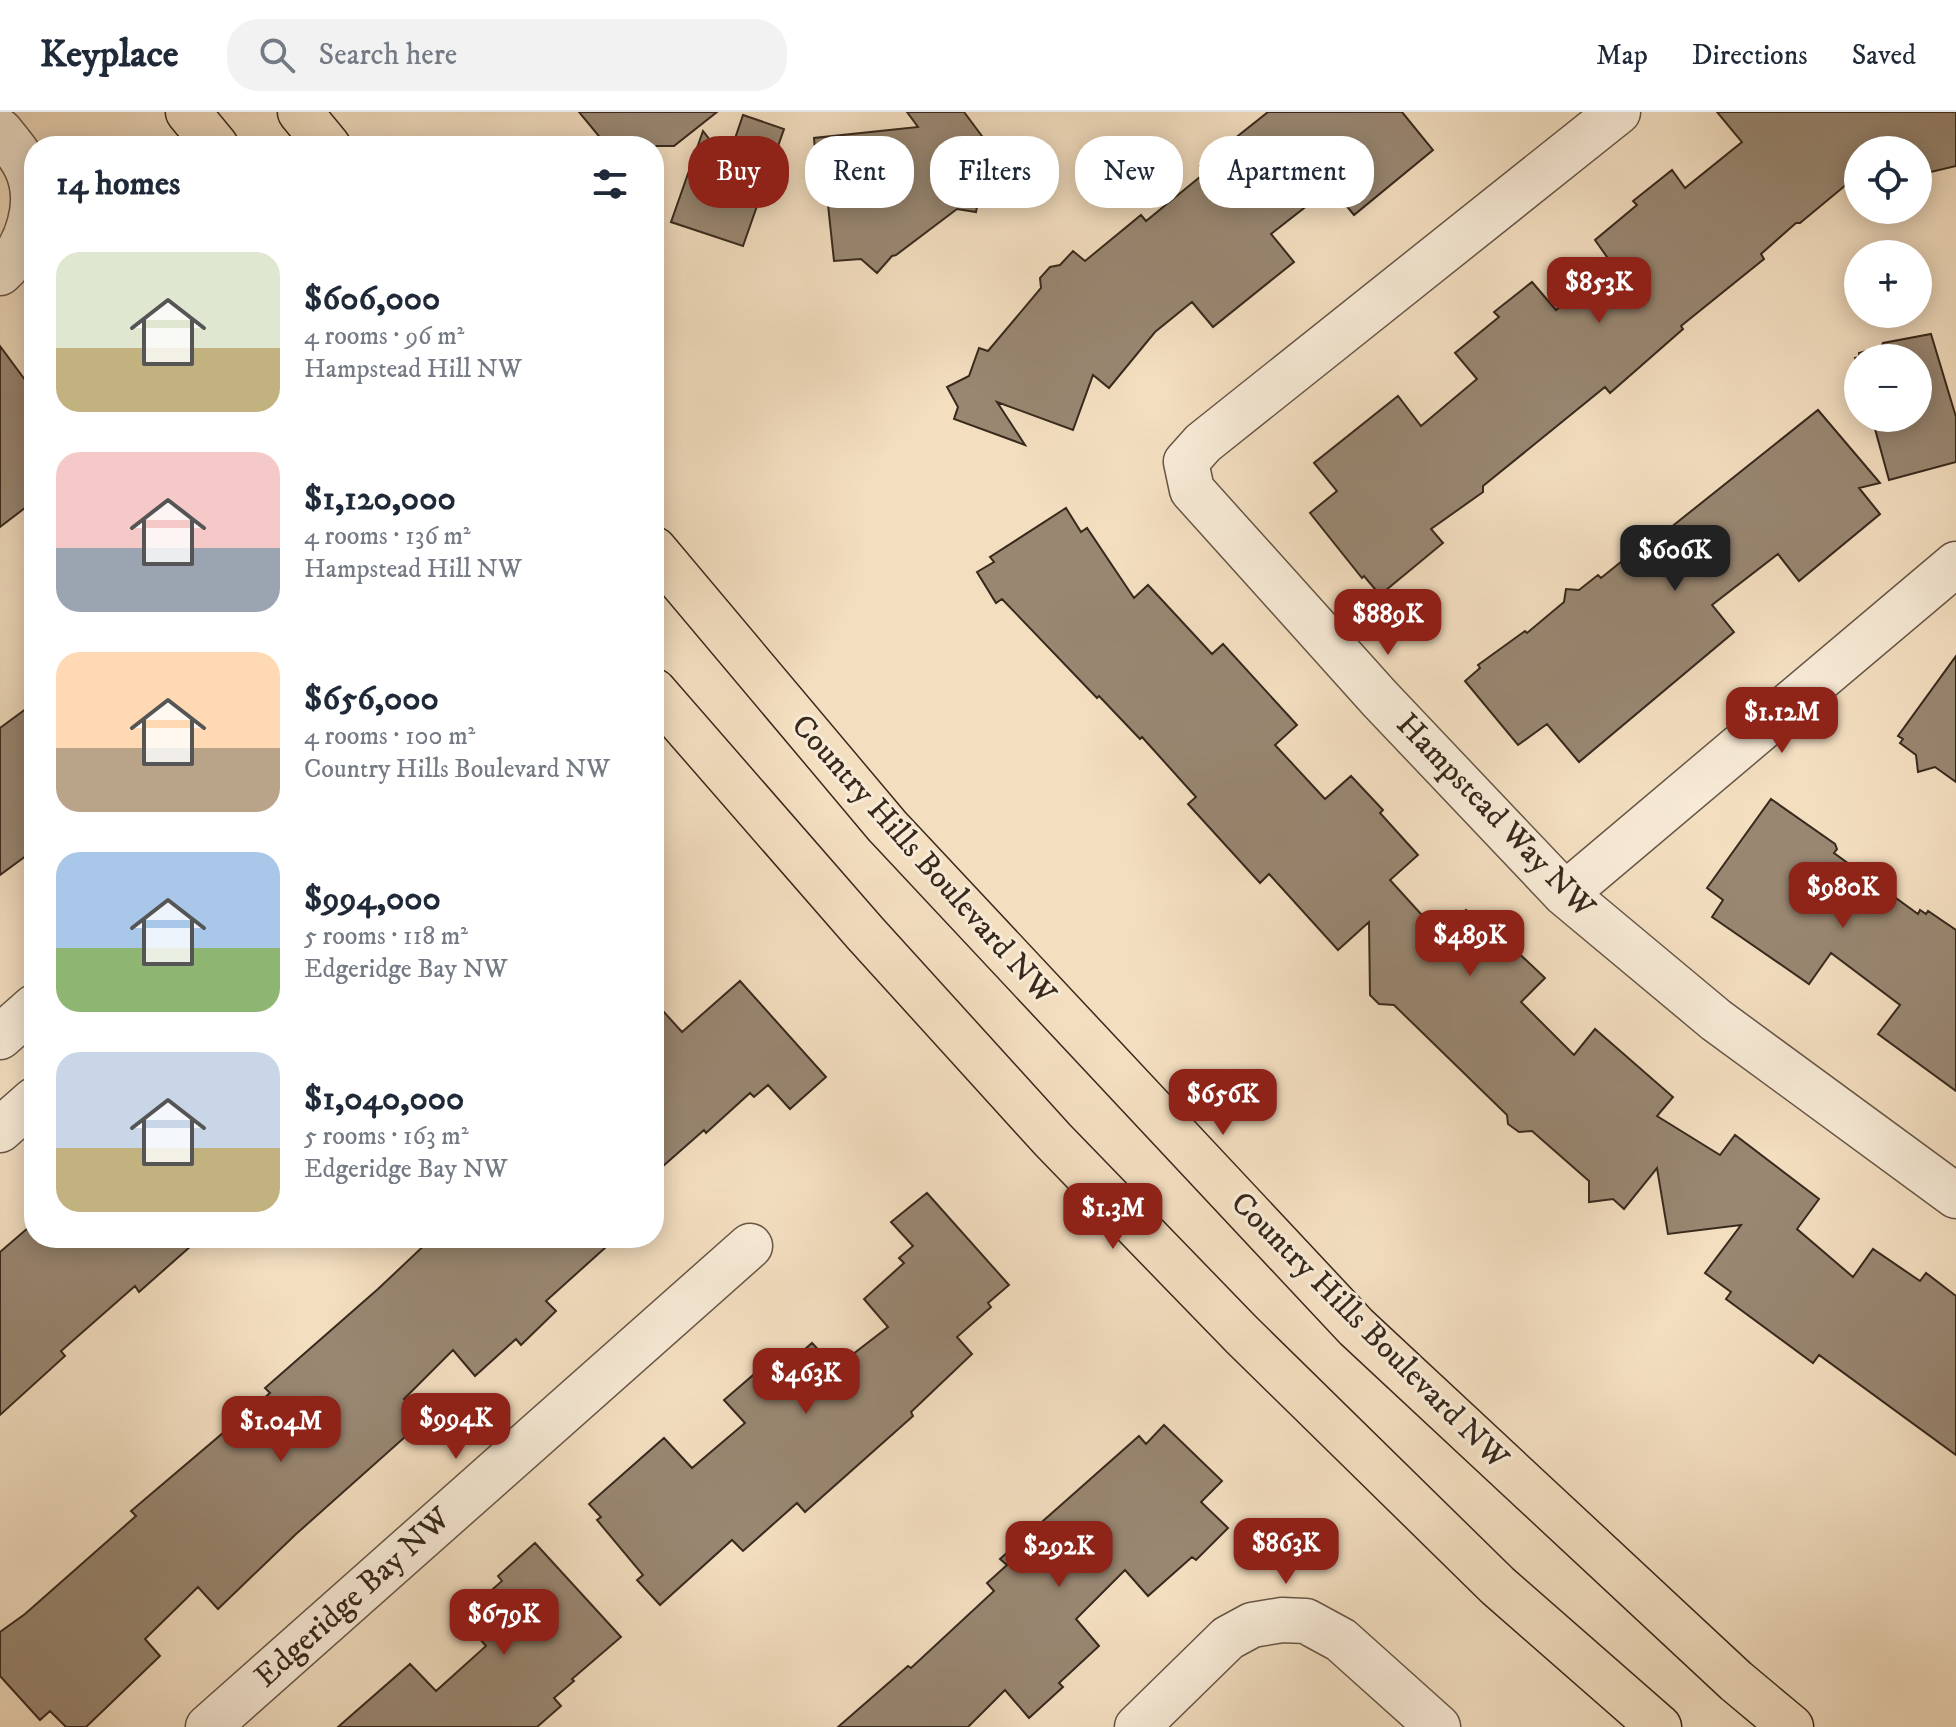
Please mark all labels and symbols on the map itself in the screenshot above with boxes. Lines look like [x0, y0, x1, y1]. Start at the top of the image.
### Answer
pin: $853K [1543, 257, 1655, 325]
pin: $606K [1619, 525, 1731, 593]
pin: $889K [1332, 589, 1444, 657]
pin: $1.12M [1717, 687, 1847, 755]
street label: Hampstead Way NW [1387, 705, 1604, 927]
street label: Country Hills Boulevard NW [782, 707, 1064, 1014]
pin: $980K [1787, 862, 1899, 930]
pin: $489K [1414, 910, 1526, 978]
pin: $656K [1167, 1069, 1279, 1137]
pin: $1.3M [1057, 1183, 1169, 1251]
street label: Country Hills Boulevard NW [1222, 1184, 1517, 1479]
pin: $463K [750, 1348, 862, 1416]
pin: $994K [400, 1393, 512, 1461]
pin: $1.04M [216, 1396, 346, 1464]
street label: Edgeridge Bay NW [247, 1499, 460, 1697]
pin: $863K [1230, 1518, 1342, 1586]
pin: $292K [1003, 1521, 1115, 1589]
pin: $679K [448, 1589, 560, 1657]

